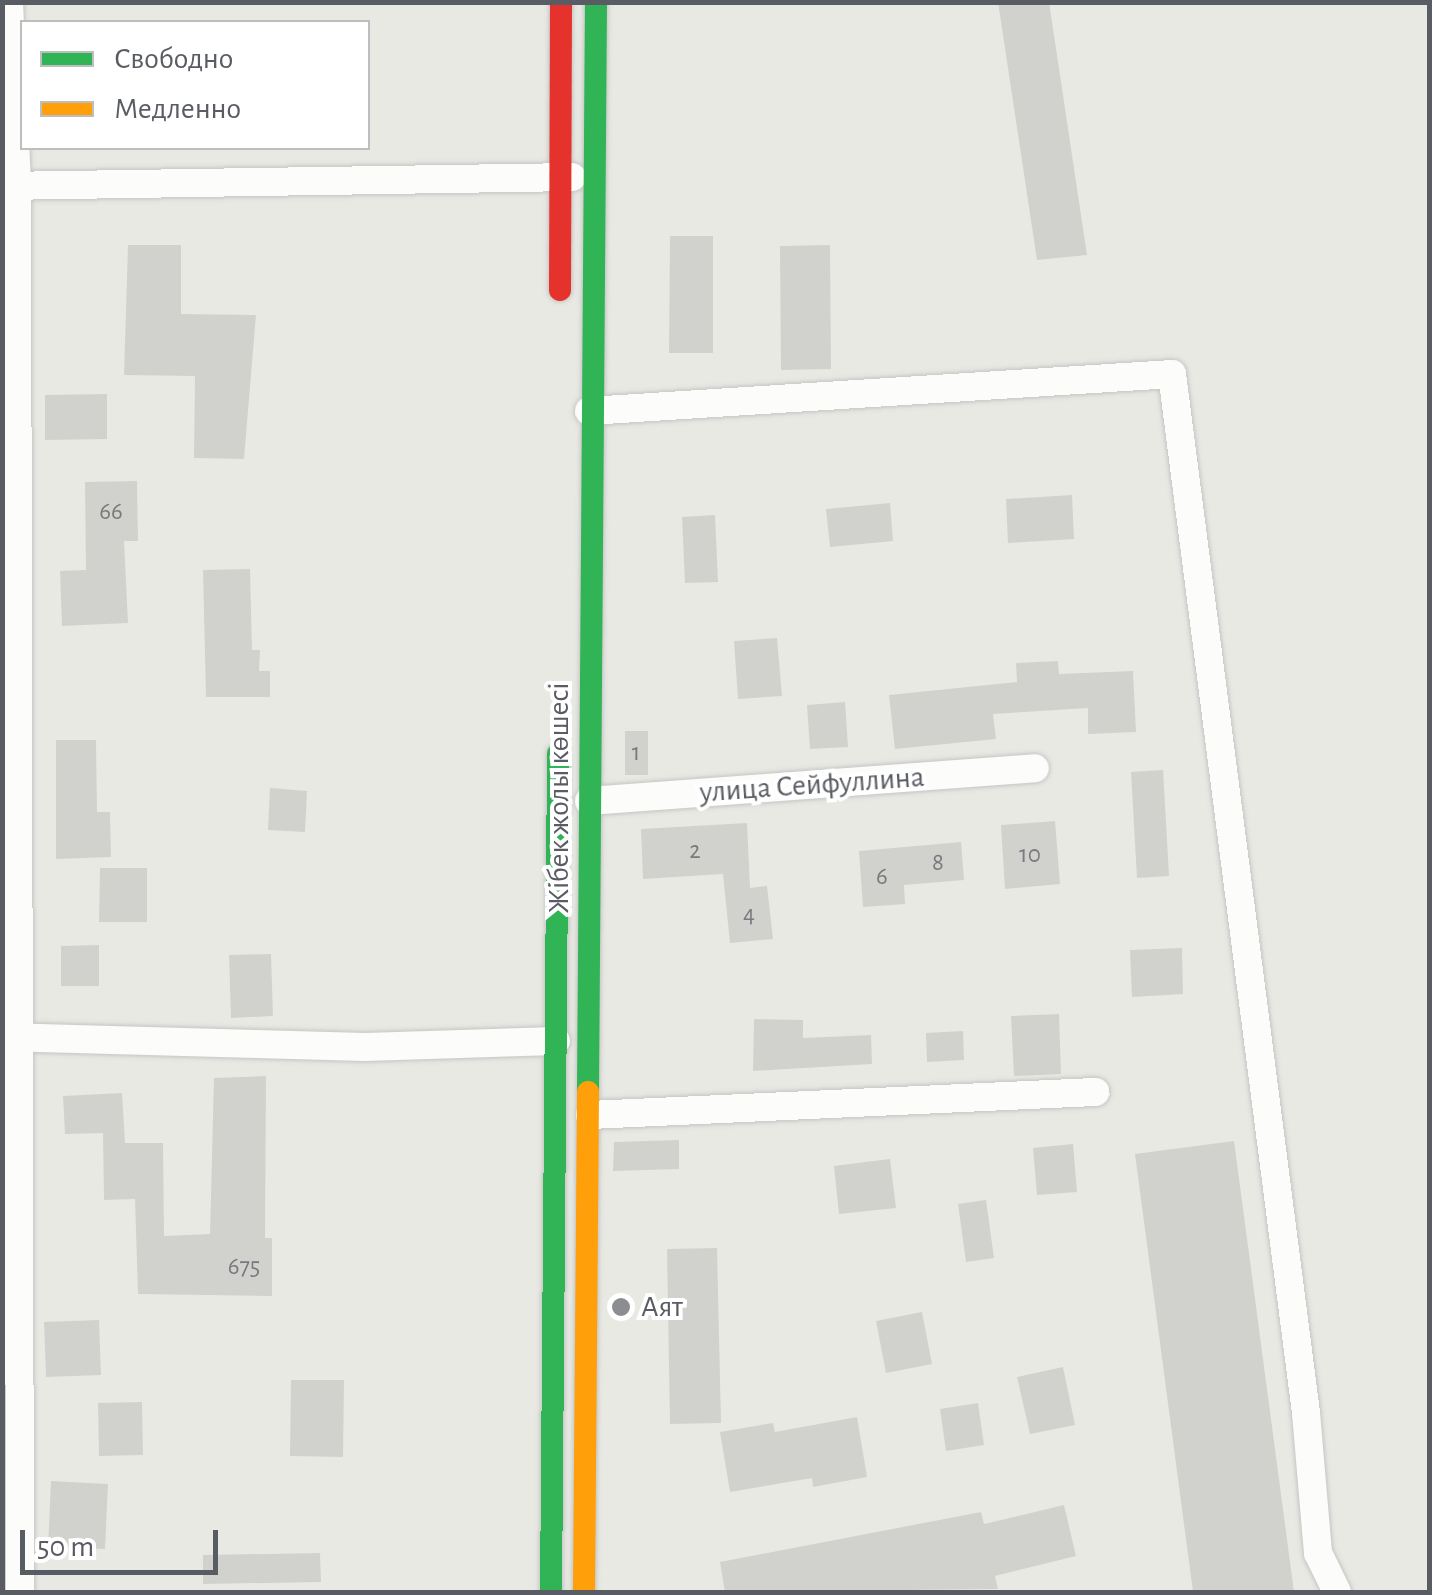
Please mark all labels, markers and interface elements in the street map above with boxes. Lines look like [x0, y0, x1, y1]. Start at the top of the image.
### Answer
legend [20, 20, 370, 150]
text: Свободно [114, 44, 233, 74]
text: Медленно [114, 94, 241, 124]
house number: 66 [99, 497, 123, 527]
street label: Жібек жолы көшесі [541, 682, 577, 914]
house number: 1 [632, 738, 640, 768]
street label: улица Сейфуллина [698, 759, 926, 811]
house number: 2 [689, 836, 701, 866]
house number: 10 [1019, 840, 1041, 870]
house number: 8 [932, 848, 944, 878]
house number: 6 [876, 862, 888, 892]
house number: 4 [743, 900, 755, 930]
house number: 675 [228, 1252, 260, 1282]
place label: Аят [641, 1289, 683, 1325]
marker: Аят [610, 1296, 632, 1318]
scale bar [25, 1510, 222, 1572]
text: 50 m [37, 1532, 94, 1562]

